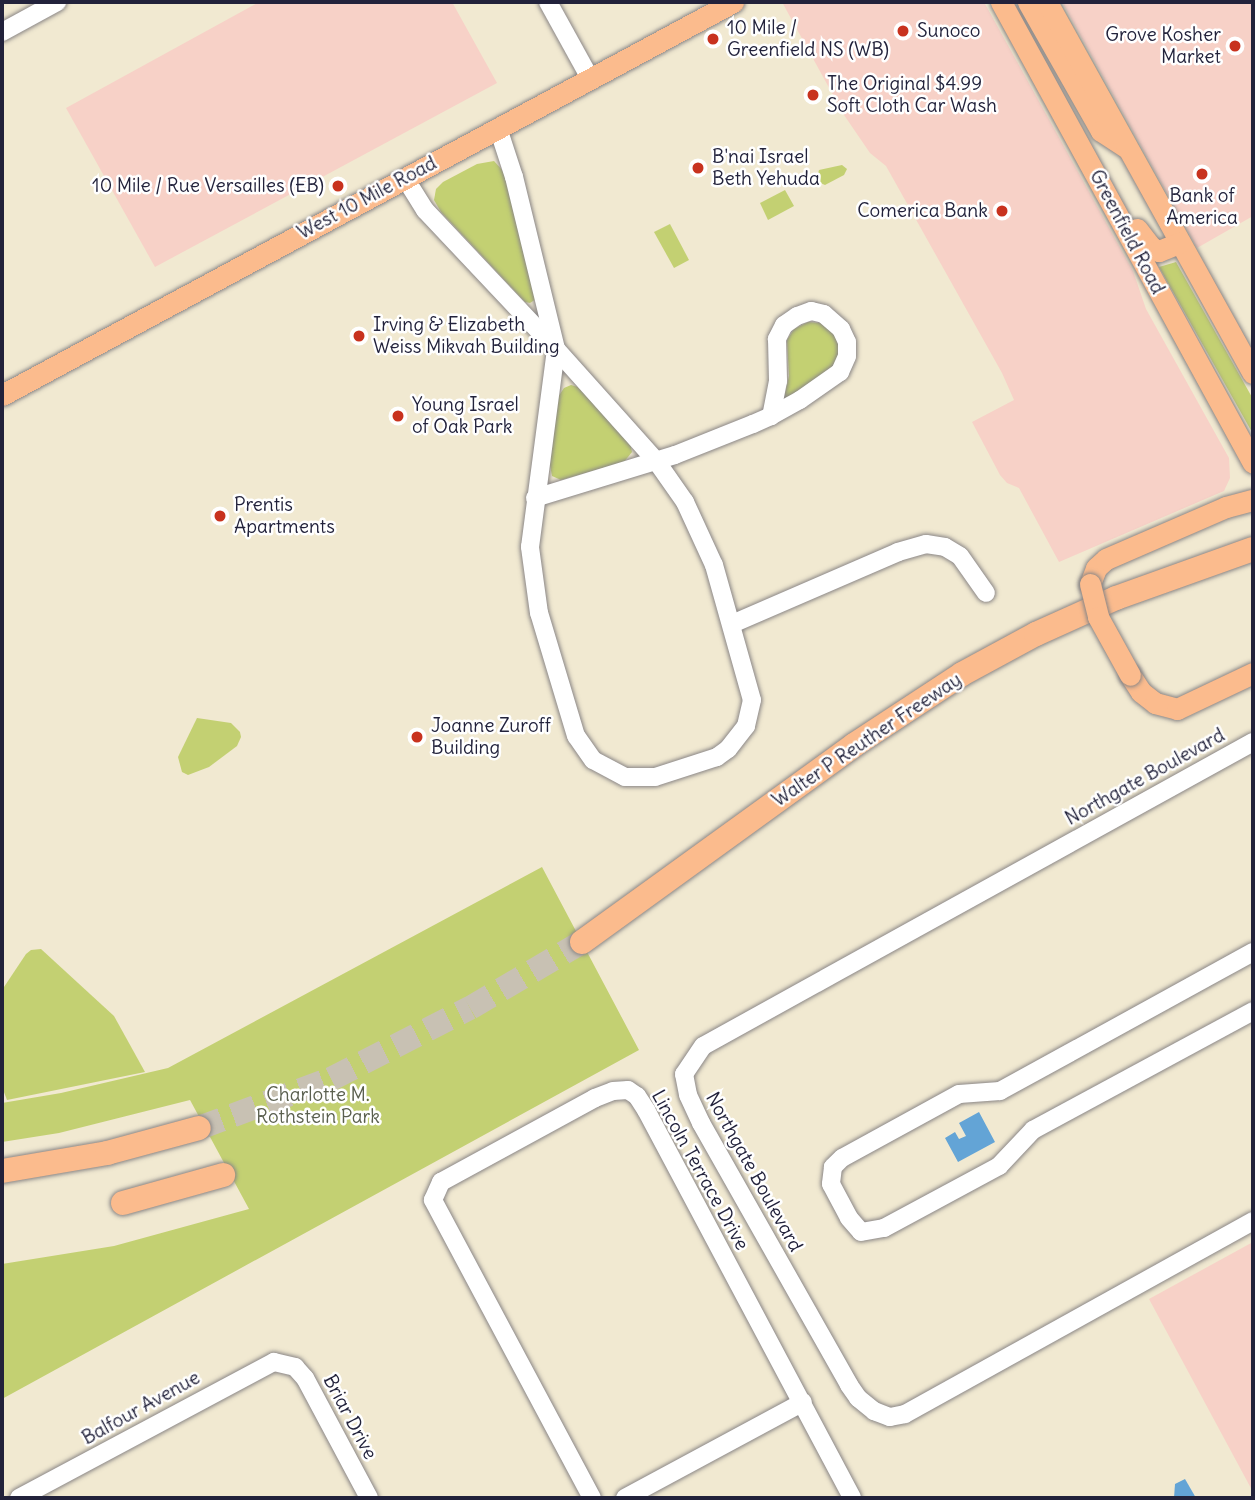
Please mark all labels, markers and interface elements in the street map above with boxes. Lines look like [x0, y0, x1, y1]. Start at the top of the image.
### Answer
place label: 10 Mile / Greenfield NS (WB) [727, 17, 889, 61]
place label: Sunoco [917, 20, 981, 42]
marker: Sunoco [895, 23, 911, 39]
place label: Grove Kosher Market [1105, 24, 1221, 68]
marker: 10 Mile / Greenfield NS (WB) [705, 31, 721, 47]
marker: Grove Kosher Market [1227, 38, 1243, 54]
place label: The Original $4.99 Soft Cloth Car Wash [827, 73, 997, 117]
marker: The Original $4.99 Soft Cloth Car Wash [805, 87, 821, 103]
place label: B'nai Israel Beth Yehuda [712, 146, 820, 190]
street label: West 10 Mile Road [294, 152, 440, 244]
marker: B'nai Israel Beth Yehuda [690, 160, 706, 176]
street label: Greenfield Road [1085, 166, 1169, 298]
marker: Bank of America [1194, 166, 1210, 182]
place label: 10 Mile / Rue Versailles (EB) [92, 175, 324, 197]
marker: 10 Mile / Rue Versailles (EB) [330, 178, 346, 194]
place label: Bank of America [1166, 185, 1238, 229]
place label: Comerica Bank [857, 200, 988, 222]
marker: Comerica Bank [994, 203, 1010, 219]
place label: Irving & Elizabeth Weiss Mikvah Building [373, 314, 560, 358]
marker: Irving & Elizabeth Weiss Mikvah Building [351, 328, 367, 344]
place label: Young Israel of Oak Park [412, 394, 519, 438]
marker: Young Israel of Oak Park [390, 408, 406, 424]
place label: Prentis Apartments [234, 494, 335, 538]
marker: Prentis Apartments [212, 508, 228, 524]
street label: Walter P Reuther Freeway [768, 668, 966, 812]
place label: Joanne Zuroff Building [431, 715, 551, 759]
street label: Northgate Boulevard [1061, 724, 1229, 830]
marker: Joanne Zuroff Building [409, 729, 425, 745]
park label: Charlotte M. Rothstein Park [256, 1084, 380, 1128]
street label: Lincoln Terrace Drive [647, 1086, 753, 1254]
street label: Northgate Boulevard [701, 1088, 807, 1256]
street label: Balfour Avenue [78, 1366, 204, 1450]
street label: Briar Drive [318, 1371, 382, 1463]

